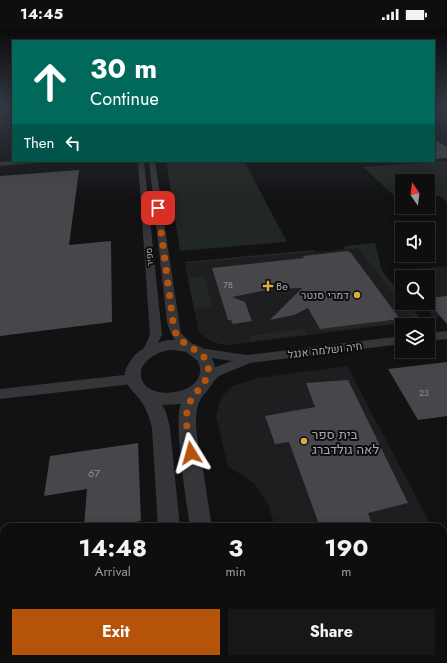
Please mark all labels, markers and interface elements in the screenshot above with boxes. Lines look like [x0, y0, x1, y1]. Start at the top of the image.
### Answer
text: 14:45 [20, 3, 63, 25]
text: 30 m [90, 48, 157, 89]
icon: ahead [24, 56, 76, 108]
text: Continue [90, 86, 159, 112]
text: Then [24, 132, 54, 154]
icon: left [62, 132, 84, 154]
north arrow [395, 174, 435, 214]
map controls [395, 174, 435, 358]
pin [141, 191, 175, 225]
icon: arrive [147, 197, 169, 219]
button: sound [395, 222, 435, 262]
street label: ספיר [142, 247, 156, 267]
button: search [395, 270, 435, 310]
house number: 78 [223, 278, 233, 291]
place label: Be [276, 278, 288, 294]
marker: Be [263, 281, 273, 291]
place label: דמרי סנטר [301, 287, 349, 303]
marker: דמרי סנטר [352, 290, 362, 300]
button: layers [395, 318, 435, 358]
street label: חיה ושלמה אנגל [287, 337, 363, 363]
house number: 23 [419, 386, 429, 399]
place label: בית ספר לאה גולדברג [312, 425, 379, 459]
position arrow [170, 432, 212, 474]
marker: בית ספר לאה גולדברג [299, 436, 309, 446]
house number: 67 [88, 465, 100, 481]
text: 14:48 [78, 530, 147, 565]
text: 3 [228, 530, 243, 565]
text: 190 [324, 530, 368, 565]
text: Arrival [95, 562, 131, 581]
text: min [225, 562, 246, 581]
text: m [341, 562, 351, 581]
button: Exit [12, 609, 220, 655]
button: Share [228, 609, 435, 655]

